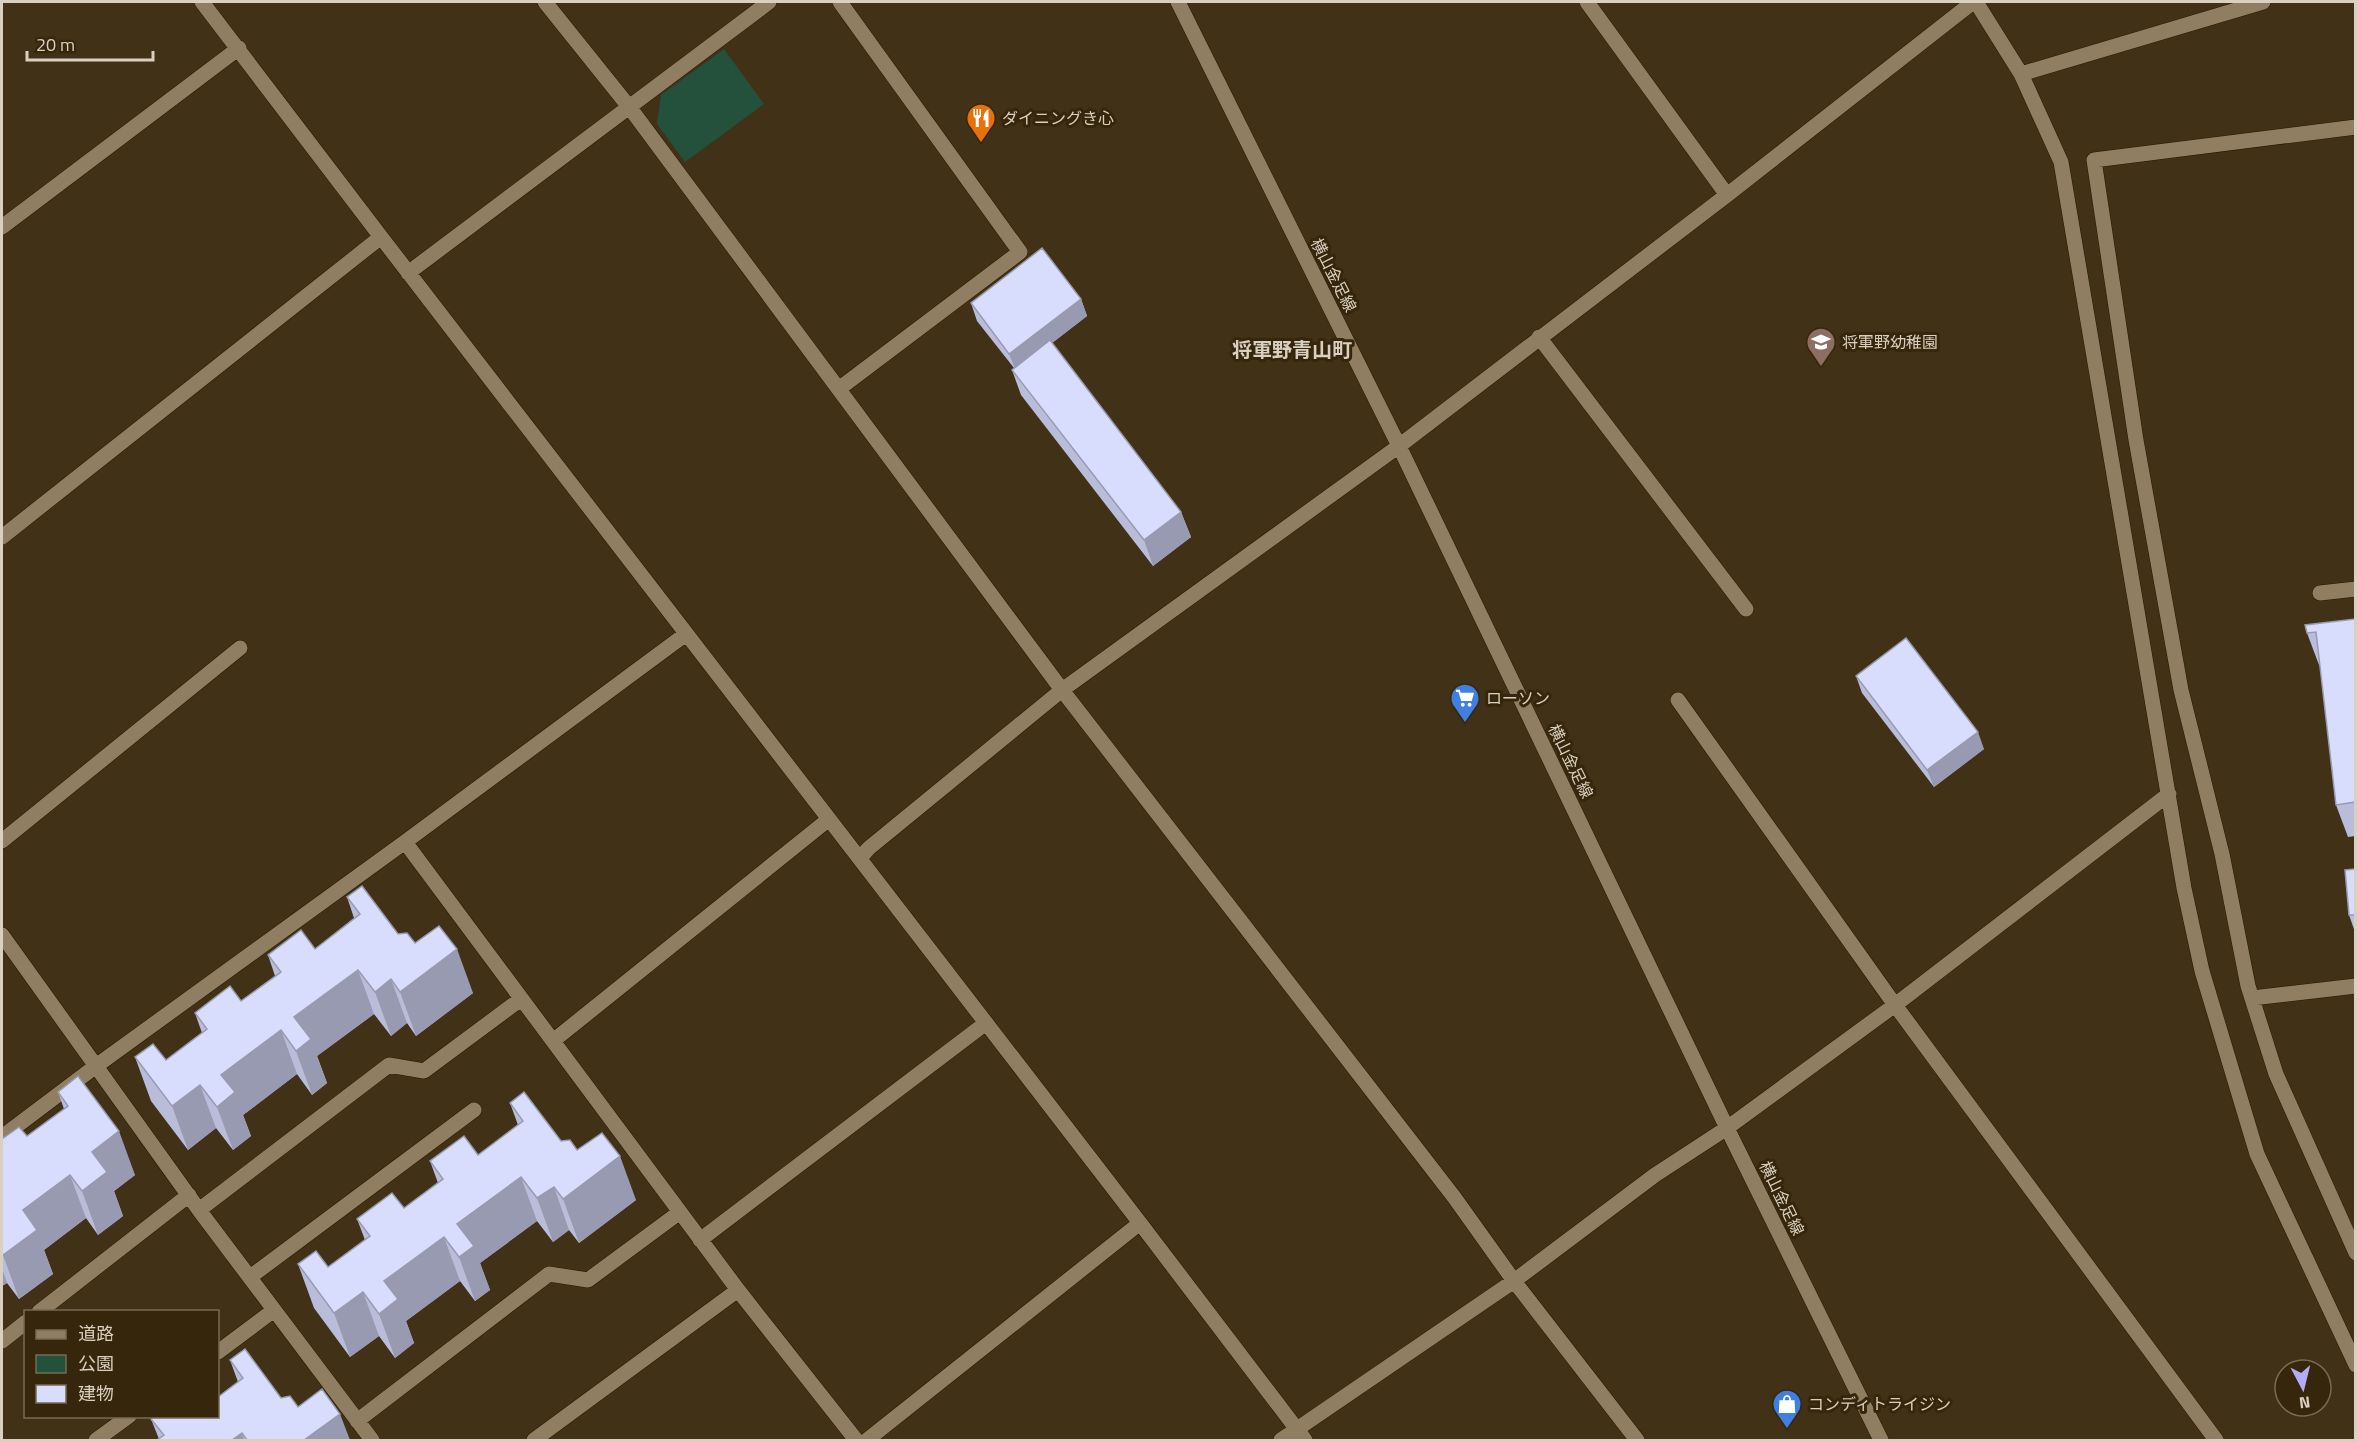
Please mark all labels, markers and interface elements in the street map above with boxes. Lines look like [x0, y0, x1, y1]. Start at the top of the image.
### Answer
scale bar [27, 24, 153, 62]
text: 20 m [36, 31, 75, 58]
restaurant icon: ダイニングき心 [965, 102, 997, 144]
place label: ダイニングき心 [1002, 106, 1114, 130]
street label: 横山金足線 [1305, 234, 1363, 316]
school or university icon: 将軍野幼稚園 [1805, 326, 1837, 368]
place label: 将軍野幼稚園 [1842, 330, 1938, 354]
district label: 将軍野青山町 [1232, 334, 1352, 365]
supermarket icon: ローソン [1449, 682, 1481, 724]
place label: ローソン [1486, 686, 1550, 710]
street label: 横山金足線 [1543, 720, 1599, 802]
street label: 横山金足線 [1754, 1157, 1810, 1239]
legend [24, 1310, 219, 1418]
text: 道路 [78, 1320, 114, 1347]
text: 公園 [78, 1350, 114, 1377]
north arrow [2273, 1358, 2333, 1418]
text: 建物 [78, 1380, 114, 1407]
shop icon: コンディトライジン [1771, 1388, 1803, 1430]
text: N [2298, 1390, 2312, 1415]
place label: コンディトライジン [1808, 1392, 1951, 1416]

